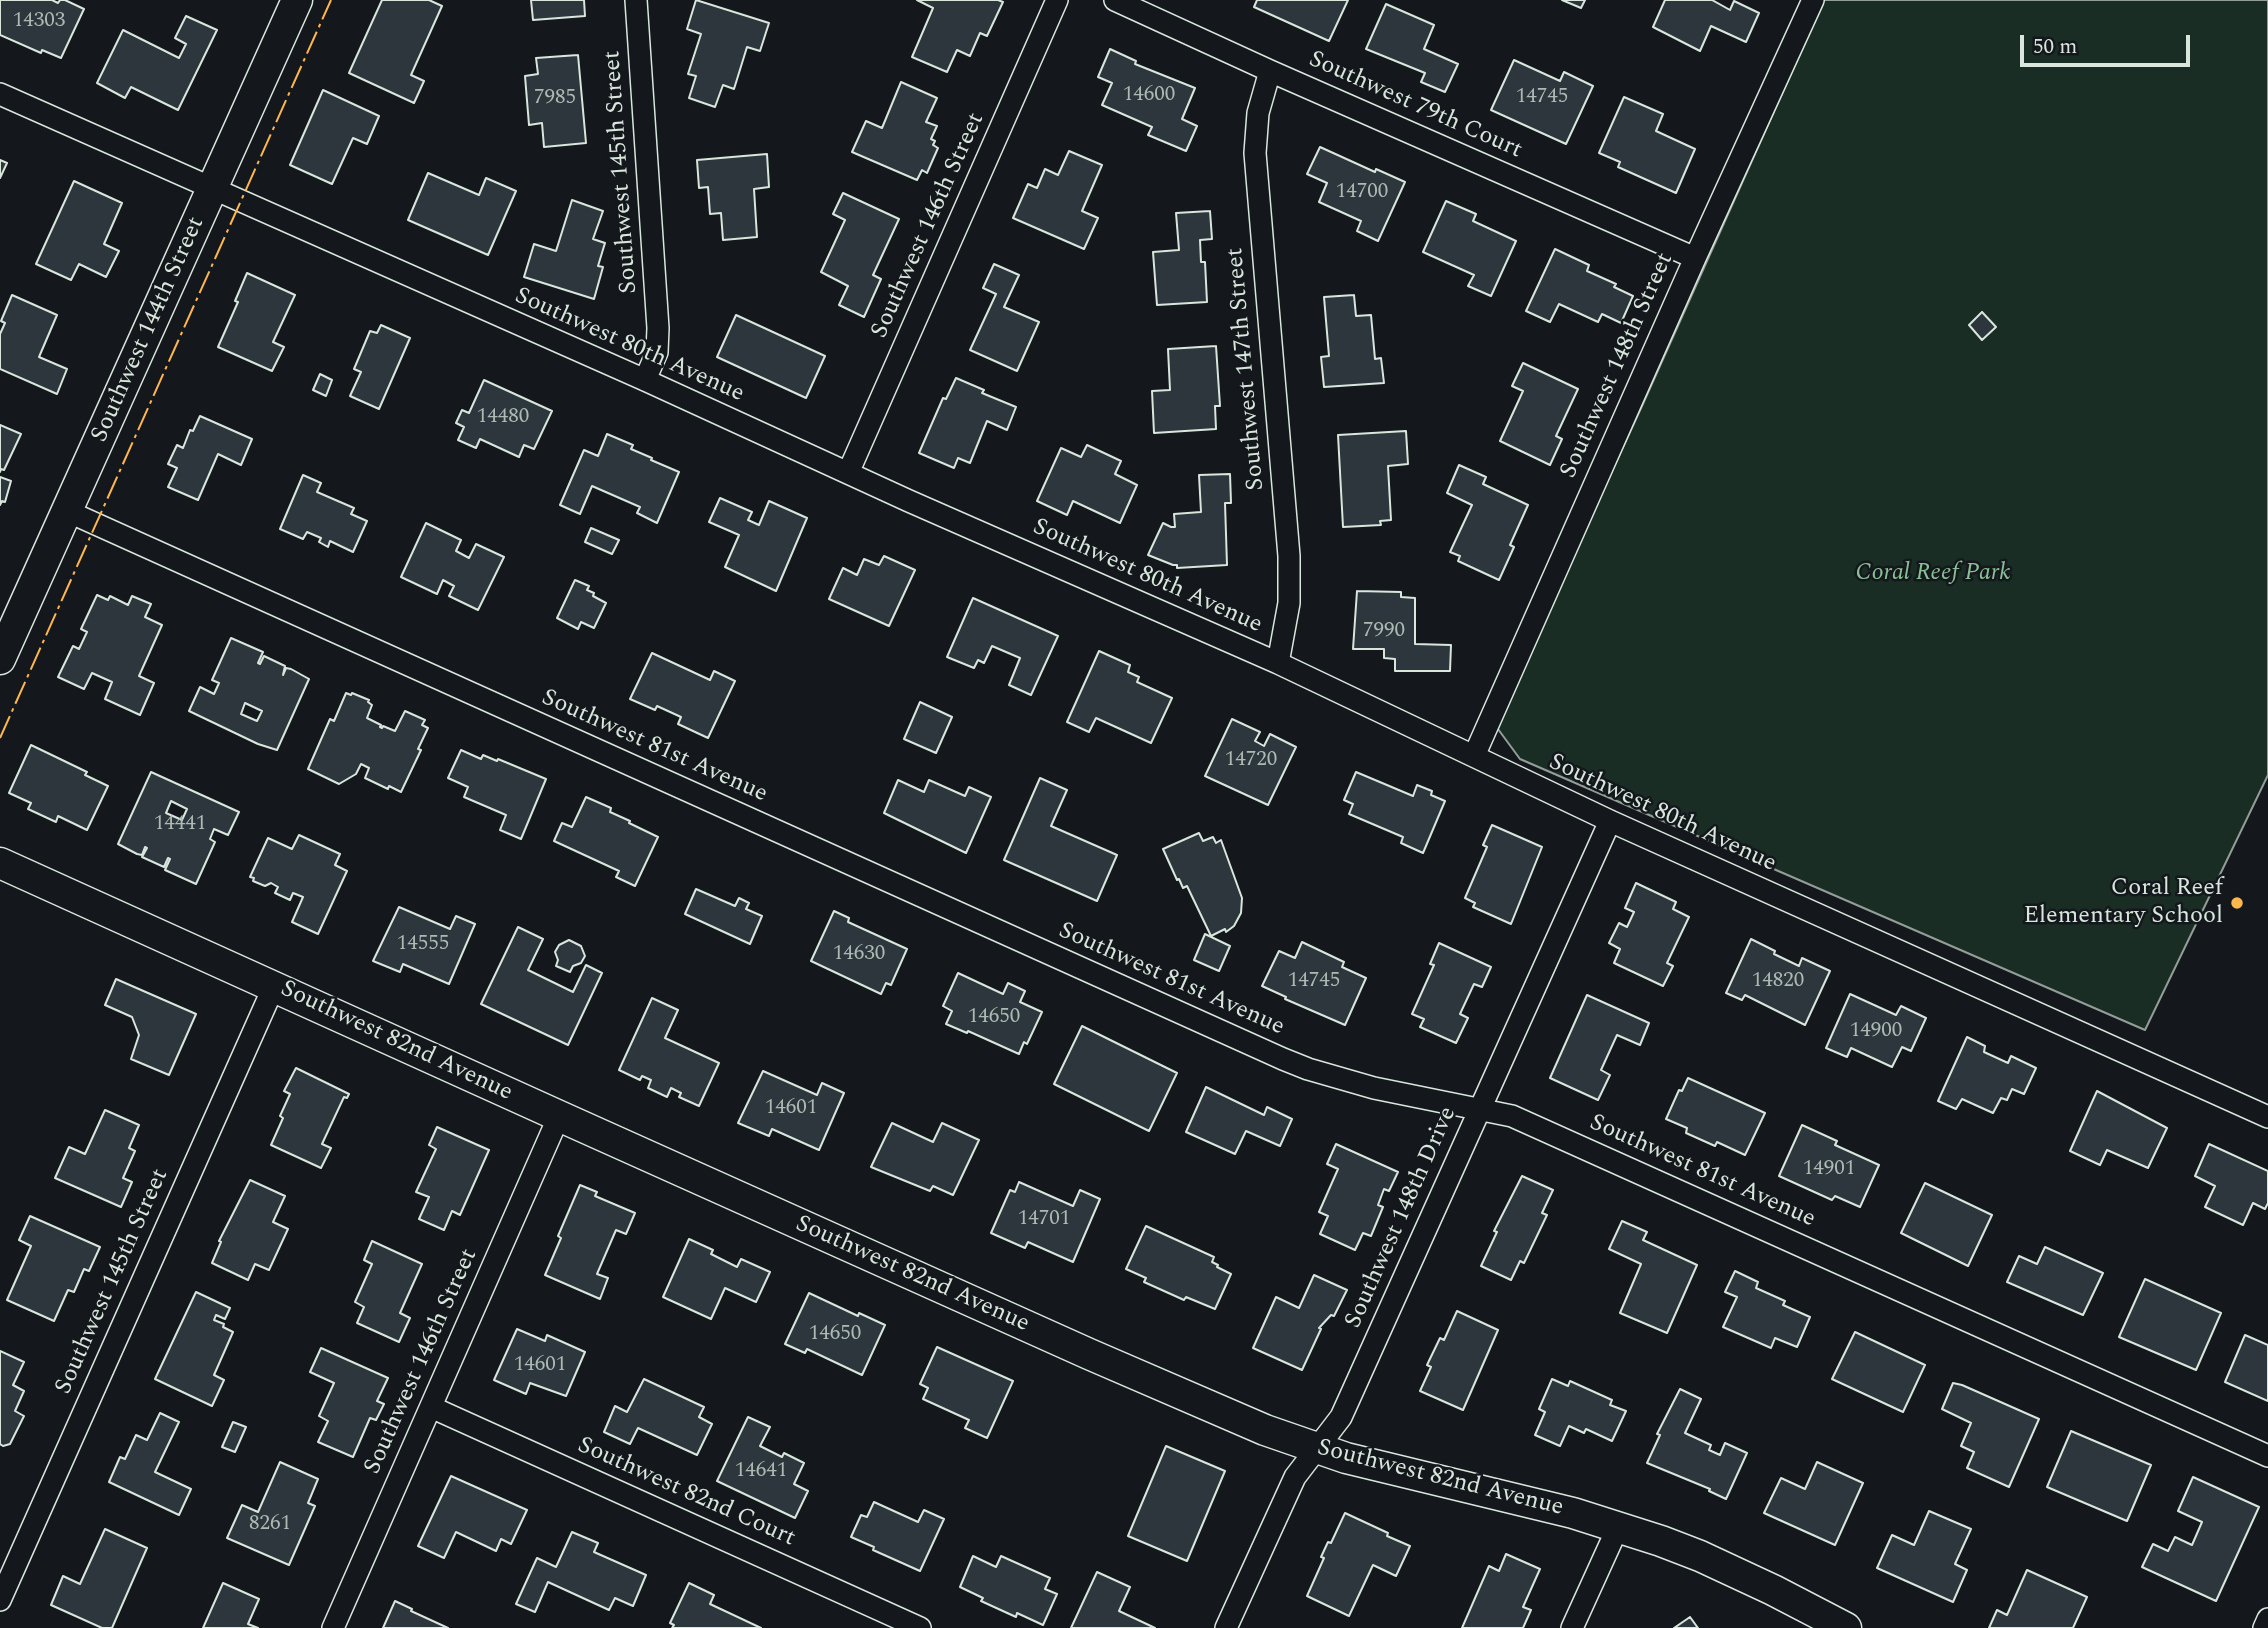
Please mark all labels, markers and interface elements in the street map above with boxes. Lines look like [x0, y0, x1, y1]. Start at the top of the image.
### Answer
house number: 14303 [13, 9, 65, 35]
scale bar [2023, 21, 2193, 65]
text: 50 m [2033, 31, 2077, 63]
street label: Southwest 79th Court [1304, 46, 1526, 166]
street label: Southwest 145th Street [599, 49, 645, 295]
house number: 14600 [1123, 83, 1175, 109]
house number: 14745 [1516, 85, 1568, 111]
house number: 7985 [534, 86, 576, 112]
street label: Southwest 146th Street [866, 109, 992, 343]
house number: 14700 [1336, 180, 1388, 206]
street label: Southwest 144th Street [86, 213, 212, 447]
street label: Southwest 147th Street [1222, 246, 1272, 492]
street label: Southwest 148th Street [1555, 249, 1681, 483]
street label: Southwest 80th Avenue [510, 282, 748, 410]
house number: 14480 [477, 405, 529, 431]
street label: Southwest 80th Avenue [1028, 513, 1266, 641]
park label: Coral Reef Park [1856, 560, 2010, 588]
house number: 7990 [1363, 619, 1405, 645]
street label: Southwest 81st Avenue [537, 684, 771, 810]
house number: 14720 [1225, 748, 1277, 774]
street label: Southwest 80th Avenue [1544, 749, 1780, 879]
house number: 14441 [154, 812, 206, 838]
place label: Coral Reef Elementary School [2023, 875, 2223, 931]
marker: Coral Reef Elementary School [2229, 895, 2245, 911]
street label: Southwest 81st Avenue [1054, 917, 1288, 1043]
house number: 14555 [397, 932, 449, 958]
house number: 14630 [833, 942, 885, 968]
house number: 14745 [1288, 969, 1340, 995]
house number: 14820 [1752, 969, 1804, 995]
street label: Southwest 82nd Avenue [275, 976, 517, 1108]
house number: 14650 [968, 1005, 1020, 1031]
house number: 14900 [1850, 1019, 1902, 1045]
house number: 14601 [765, 1096, 817, 1122]
street label: Southwest 148th Drive [1340, 1103, 1464, 1333]
street label: Southwest 81st Avenue [1585, 1109, 1819, 1235]
house number: 14901 [1803, 1157, 1855, 1183]
street label: Southwest 145th Street [50, 1165, 176, 1399]
house number: 14701 [1018, 1207, 1070, 1233]
street label: Southwest 82nd Avenue [791, 1210, 1033, 1340]
street label: Southwest 146th Street [359, 1245, 485, 1479]
house number: 14650 [809, 1322, 861, 1348]
house number: 14601 [514, 1353, 566, 1379]
street label: Southwest 82nd Court [573, 1432, 799, 1554]
street label: Southwest 82nd Avenue [1314, 1434, 1566, 1524]
house number: 14641 [735, 1459, 787, 1485]
house number: 8261 [249, 1512, 291, 1538]

